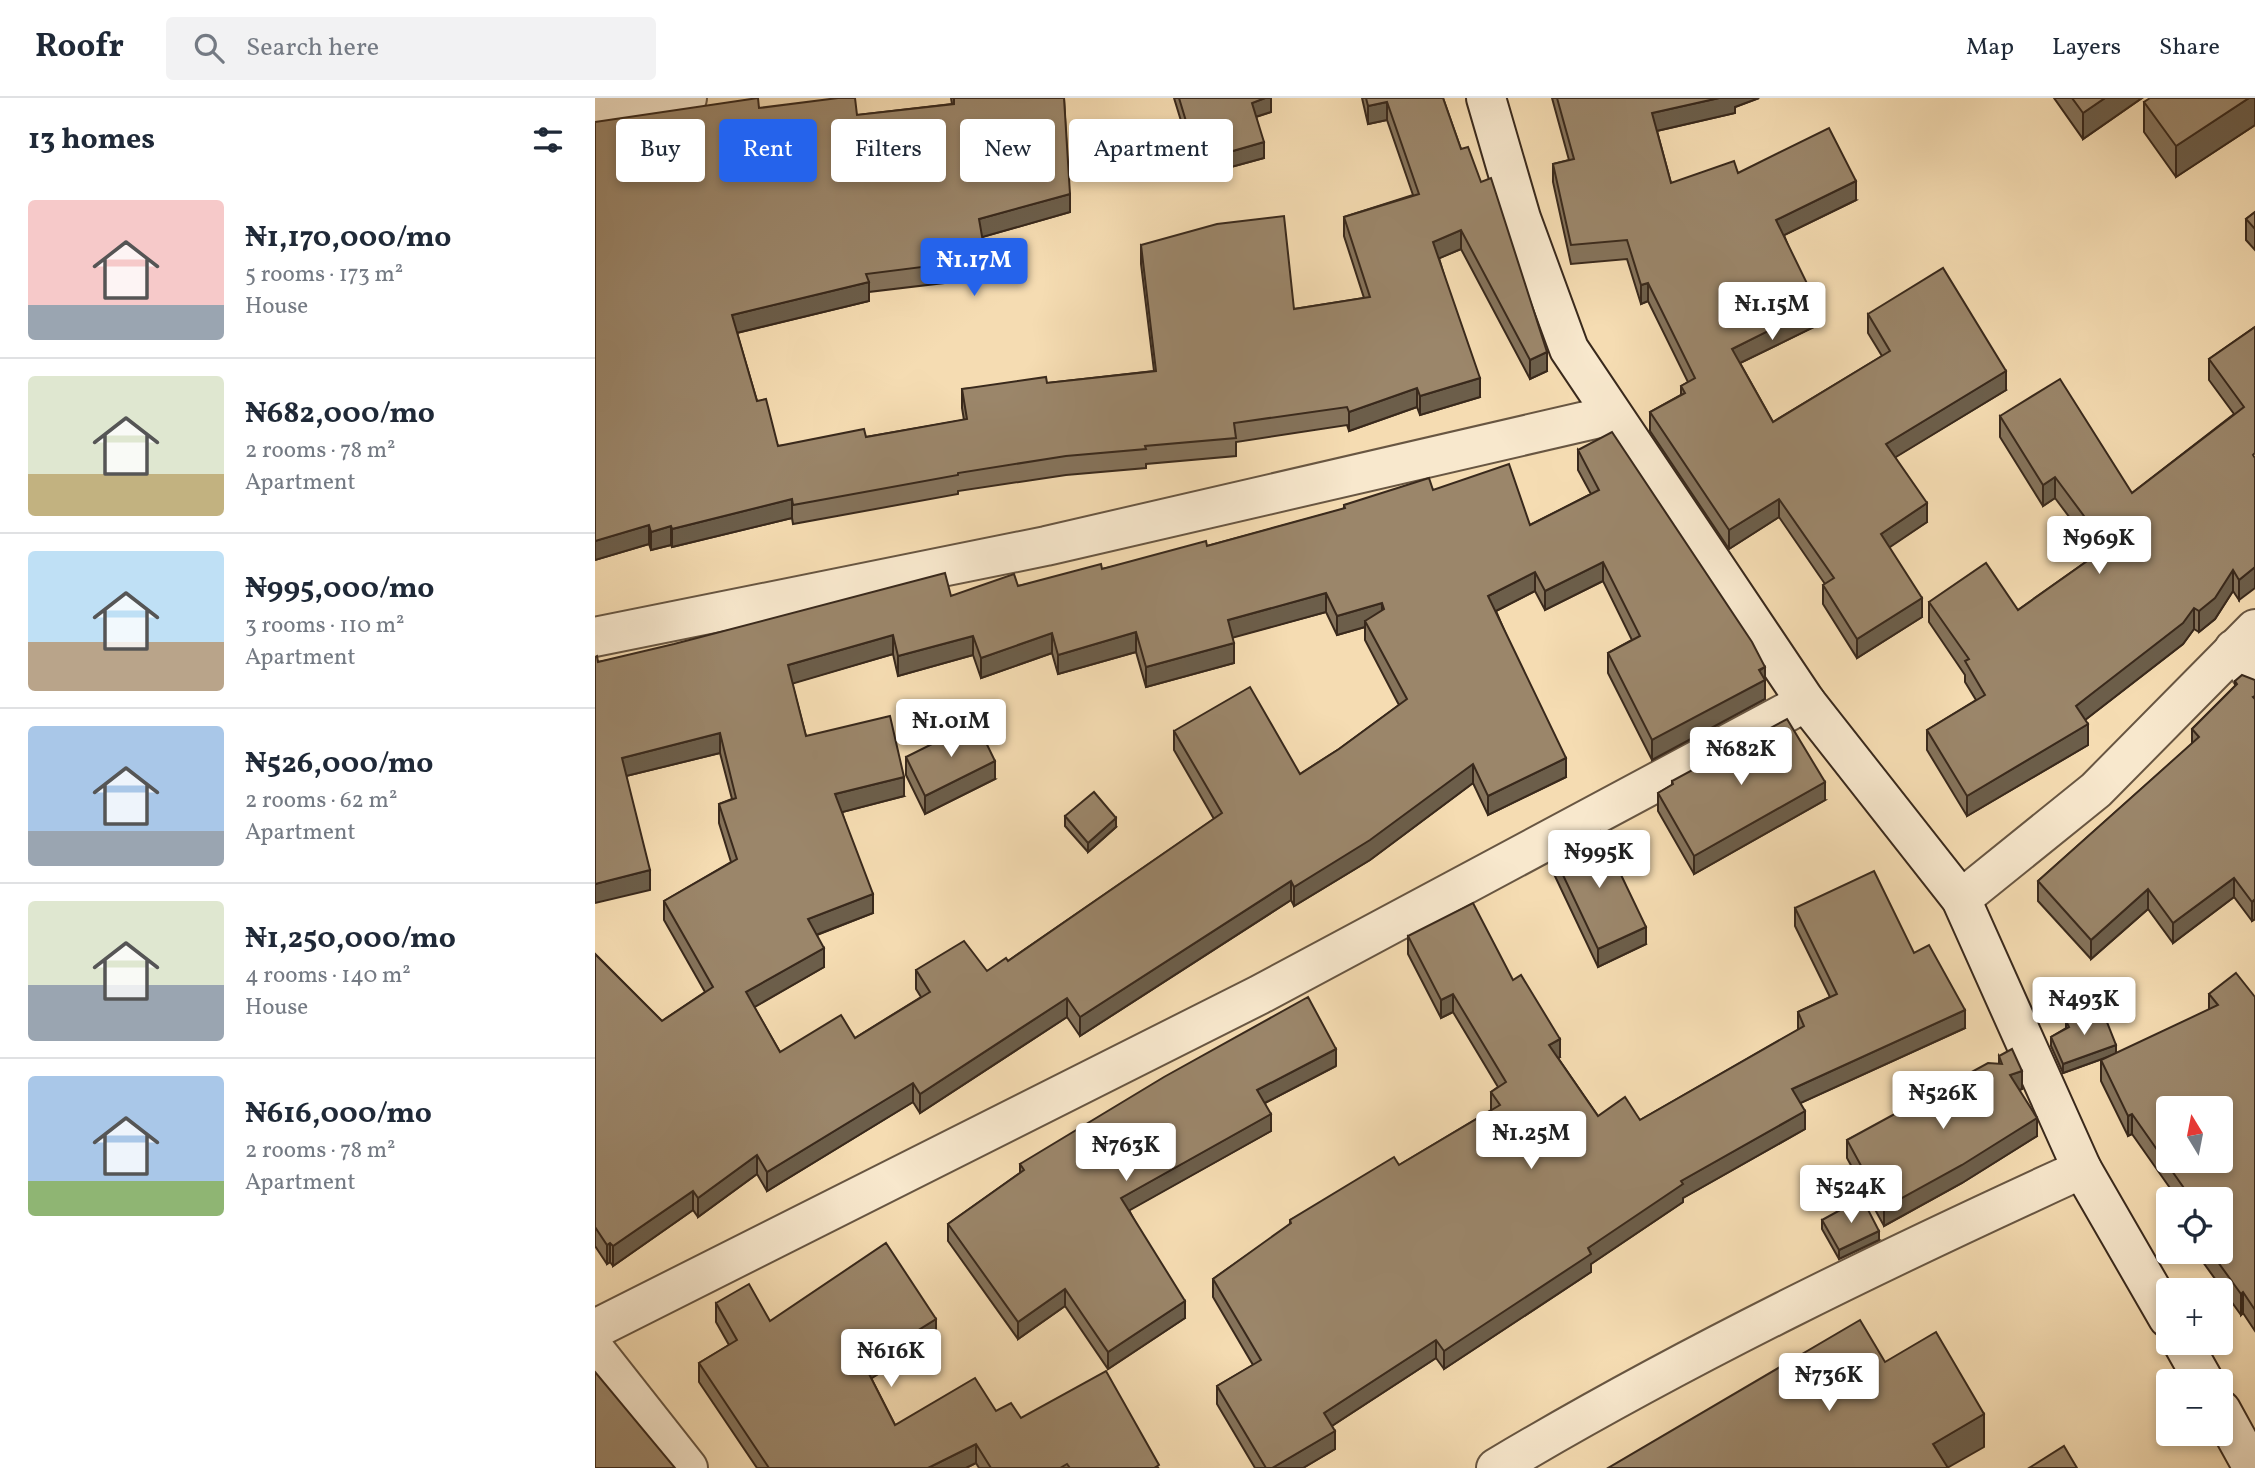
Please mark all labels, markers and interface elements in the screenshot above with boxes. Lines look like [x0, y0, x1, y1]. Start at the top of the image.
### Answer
search box [166, 17, 656, 80]
text: Roofr [35, 25, 124, 71]
icon: search [190, 29, 228, 67]
text: Search here [246, 30, 379, 66]
text: Map [1966, 31, 2014, 65]
text: Layers [2052, 31, 2121, 65]
text: Share [2159, 31, 2220, 65]
text: 13 homes [28, 119, 155, 161]
chip: Buy [616, 119, 705, 182]
chip: Rent [719, 119, 817, 182]
chip: Filters [831, 119, 946, 182]
chip: New [960, 119, 1055, 182]
chip: Apartment [1069, 119, 1233, 182]
icon: filters [529, 121, 567, 159]
text: ₦1,170,000/mo [245, 217, 451, 259]
icon: home [84, 228, 168, 312]
pin: ₦1.17M [917, 238, 1031, 298]
text: ₦1.17M [937, 245, 1011, 277]
text: 5 rooms · 173 m² [245, 259, 403, 291]
pin: ₦1.15M [1715, 282, 1829, 342]
text: ₦1.15M [1734, 289, 1810, 321]
text: House [245, 291, 308, 323]
text: ₦682,000/mo [245, 393, 435, 435]
icon: home [84, 404, 168, 488]
text: 2 rooms · 78 m² [245, 435, 396, 467]
text: Apartment [245, 467, 356, 499]
pin: ₦969K [2050, 517, 2148, 576]
text: ₦969K [2063, 523, 2135, 555]
text: ₦995,000/mo [245, 568, 434, 610]
icon: home [84, 579, 168, 663]
text: 3 rooms · 110 m² [245, 610, 405, 642]
text: Apartment [245, 642, 356, 674]
pin: ₦1.01M [894, 700, 1008, 759]
text: ₦1.01M [912, 706, 990, 738]
pin: ₦682K [1692, 728, 1790, 787]
text: ₦682K [1706, 734, 1776, 766]
text: ₦526,000/mo [245, 743, 433, 785]
icon: home [84, 754, 168, 838]
text: 2 rooms · 62 m² [245, 785, 397, 817]
text: Apartment [245, 817, 356, 849]
pin: ₦995K [1550, 830, 1648, 890]
text: ₦995K [1564, 837, 1634, 869]
text: ₦1,250,000/mo [245, 918, 456, 960]
icon: home [84, 929, 168, 1013]
text: 4 rooms · 140 m² [245, 960, 411, 992]
pin: ₦493K [2035, 978, 2133, 1037]
text: ₦493K [2049, 984, 2119, 1016]
text: House [245, 992, 308, 1024]
pin: ₦526K [1894, 1072, 1992, 1131]
text: ₦526K [1908, 1078, 1978, 1110]
text: ₦616,000/mo [245, 1093, 432, 1135]
north arrow [2156, 1096, 2233, 1172]
map controls [2156, 1096, 2233, 1446]
icon: home [84, 1104, 168, 1188]
pin: ₦1.25M [1474, 1112, 1588, 1171]
text: ₦1.25M [1492, 1118, 1570, 1150]
pin: ₦763K [1077, 1124, 1175, 1183]
text: ₦763K [1092, 1130, 1160, 1162]
text: 2 rooms · 78 m² [245, 1135, 396, 1167]
pin: ₦524K [1802, 1166, 1900, 1225]
text: Apartment [245, 1167, 356, 1199]
text: ₦524K [1816, 1172, 1886, 1204]
button: locate [2156, 1187, 2233, 1264]
button: + [2156, 1278, 2233, 1355]
pin: ₦616K [842, 1330, 940, 1389]
text: ₦616K [857, 1336, 925, 1368]
pin: ₦736K [1780, 1354, 1878, 1413]
text: ₦736K [1795, 1360, 1863, 1392]
button: − [2156, 1369, 2233, 1446]

